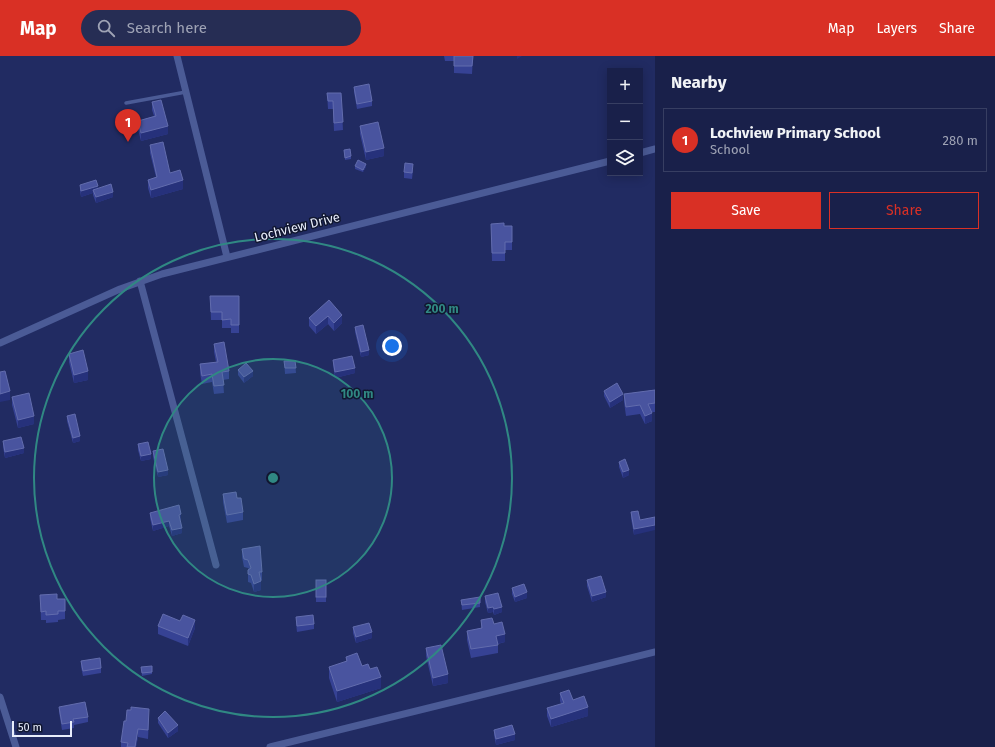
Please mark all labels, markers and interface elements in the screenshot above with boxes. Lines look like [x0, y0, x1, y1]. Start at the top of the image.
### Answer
search box [81, 10, 361, 46]
text: Map [20, 17, 57, 40]
icon: search [95, 17, 117, 39]
text: Search here [127, 19, 207, 37]
text: Map [828, 20, 854, 37]
text: Layers [876, 20, 917, 37]
text: Share [939, 20, 975, 37]
map controls [607, 68, 643, 176]
button: + [607, 68, 643, 104]
text: Nearby [671, 72, 726, 93]
button: − [607, 104, 643, 140]
pin: 1 [115, 109, 141, 142]
text: Lochview Primary School [710, 124, 880, 142]
text: 1 [682, 133, 688, 148]
text: 280 m [943, 133, 978, 148]
button: layers [607, 140, 643, 176]
text: School [710, 142, 750, 157]
button: Save [671, 192, 821, 229]
button: Share [829, 192, 979, 229]
street label: Lochview Drive [253, 209, 341, 245]
text: 200 m [425, 302, 459, 316]
your location [382, 336, 402, 356]
text: 100 m [341, 387, 373, 401]
centre of rings [266, 471, 280, 485]
scale bar [12, 719, 72, 738]
text: 50 m [18, 721, 42, 734]

